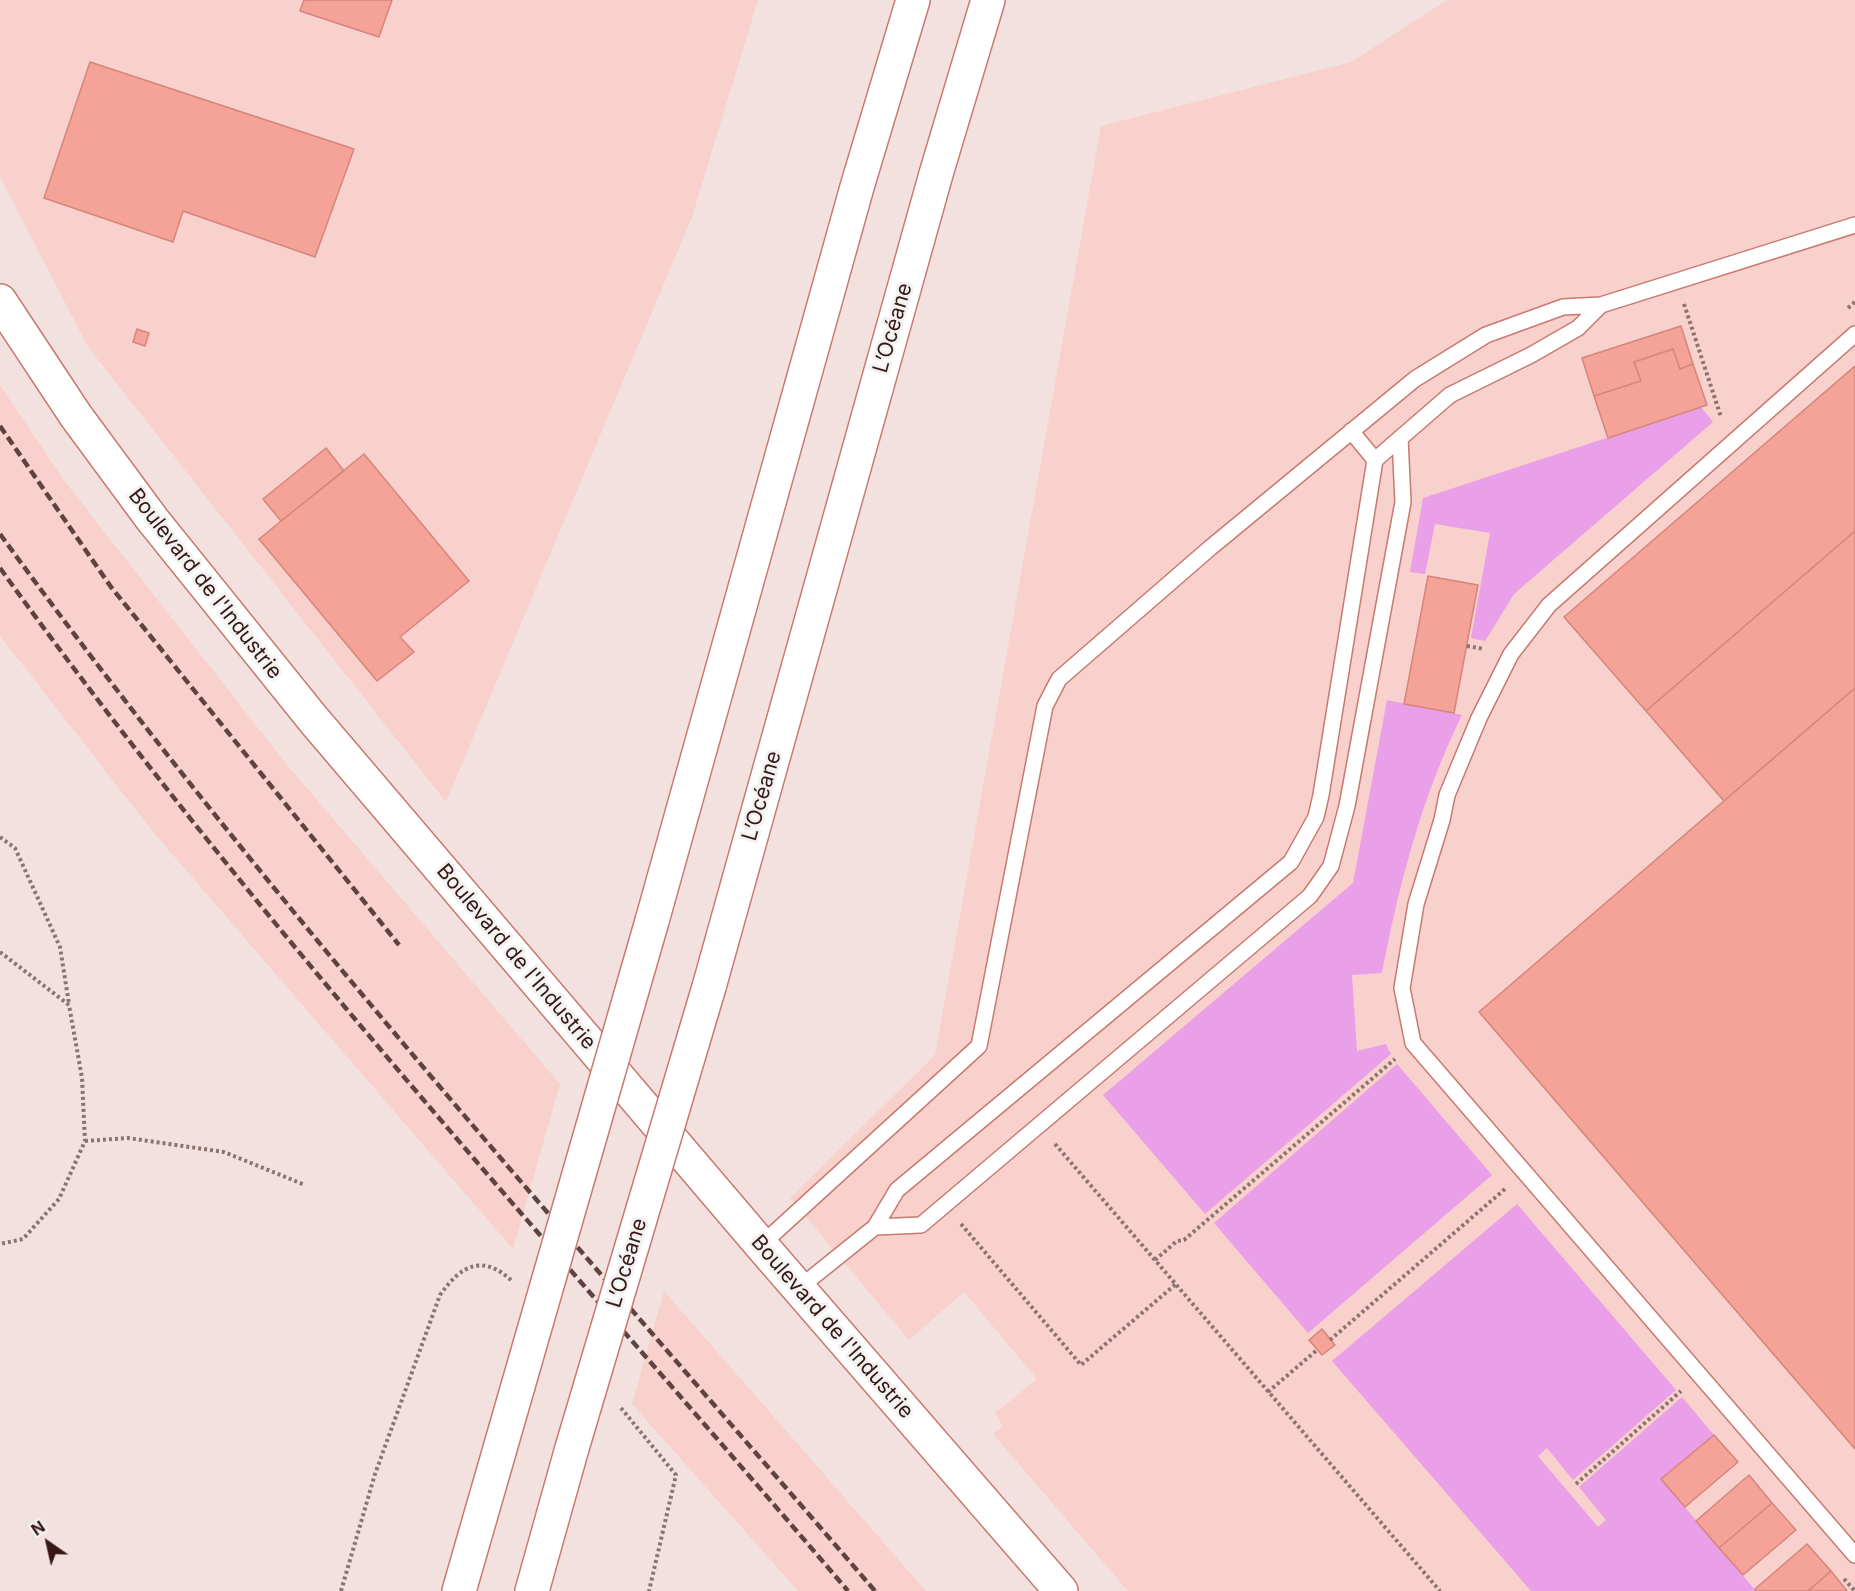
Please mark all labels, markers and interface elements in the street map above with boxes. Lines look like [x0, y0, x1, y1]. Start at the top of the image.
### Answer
street label: L’Océane [868, 280, 918, 376]
street label: Boulevard de l'Industrie [123, 484, 287, 684]
street label: L’Océane [737, 748, 787, 844]
street label: Boulevard de l'Industrie [431, 859, 601, 1055]
street label: L’Océane [601, 1215, 653, 1311]
street label: Boulevard de l'Industrie [745, 1230, 919, 1424]
north arrow [18, 1513, 78, 1573]
text: N [27, 1516, 49, 1540]

